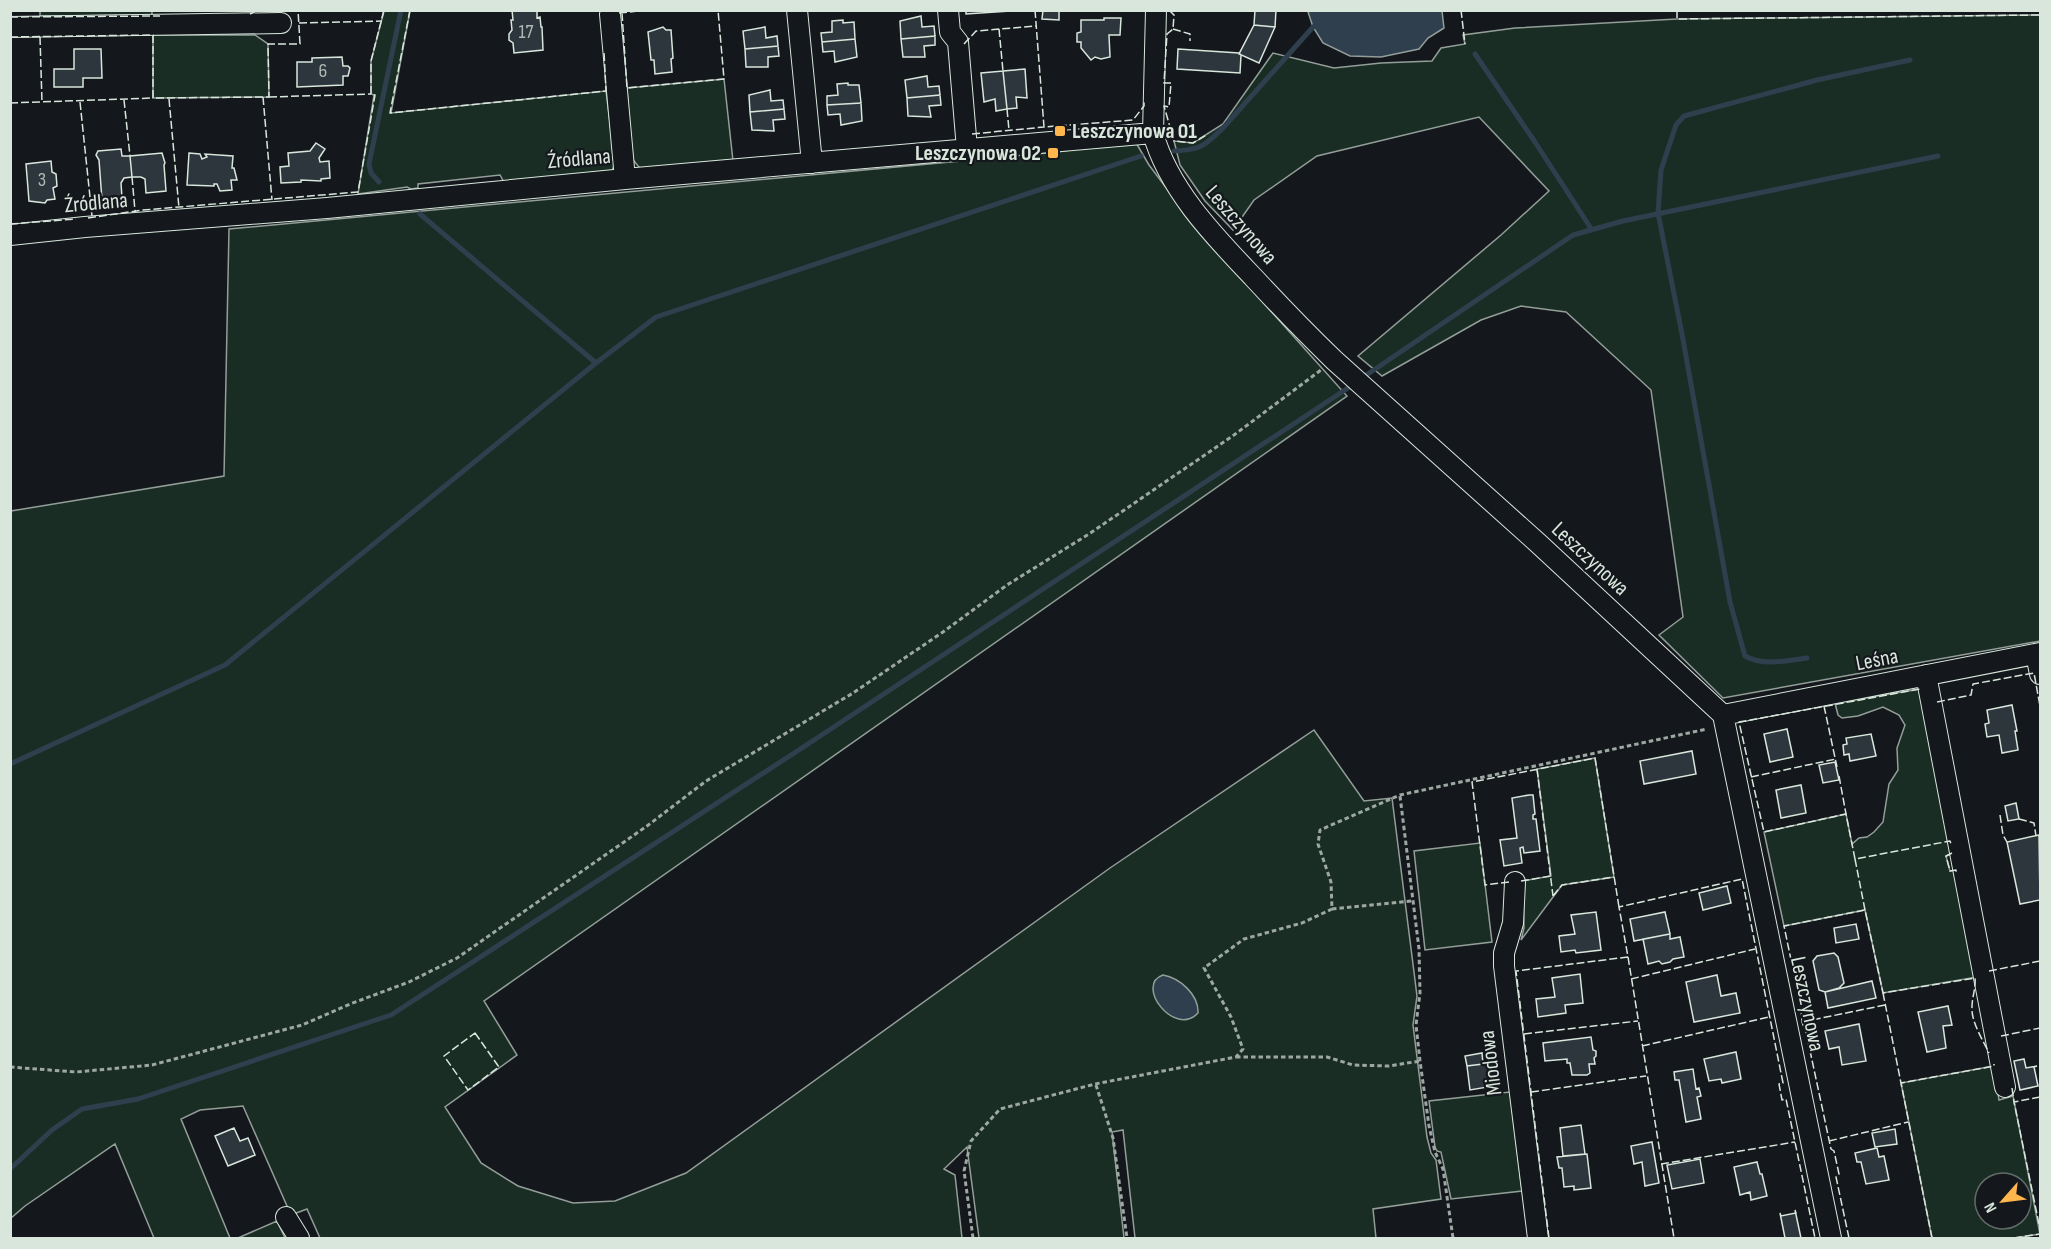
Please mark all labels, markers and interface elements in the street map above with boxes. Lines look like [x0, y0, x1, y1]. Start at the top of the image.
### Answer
house number: 17 [519, 20, 533, 44]
house number: 6 [319, 59, 327, 83]
place label: Leszczynowa 01 [1072, 118, 1197, 145]
marker: Leszczynowa 01 [1053, 124, 1067, 138]
place label: Leszczynowa 02 [915, 140, 1041, 167]
street label: Źródlana [546, 143, 612, 175]
marker: Leszczynowa 02 [1046, 146, 1060, 160]
house number: 3 [38, 168, 46, 192]
street label: Leszczynowa [1199, 180, 1283, 270]
street label: Źródlana [63, 187, 129, 219]
street label: Leszczynowa [1546, 516, 1634, 602]
street label: Leśna [1854, 643, 1900, 677]
street label: Leszczynowa [1784, 954, 1830, 1054]
street label: Miodowa [1474, 1029, 1508, 1097]
north arrow [1973, 1171, 2033, 1231]
text: N [1981, 1199, 2001, 1216]

